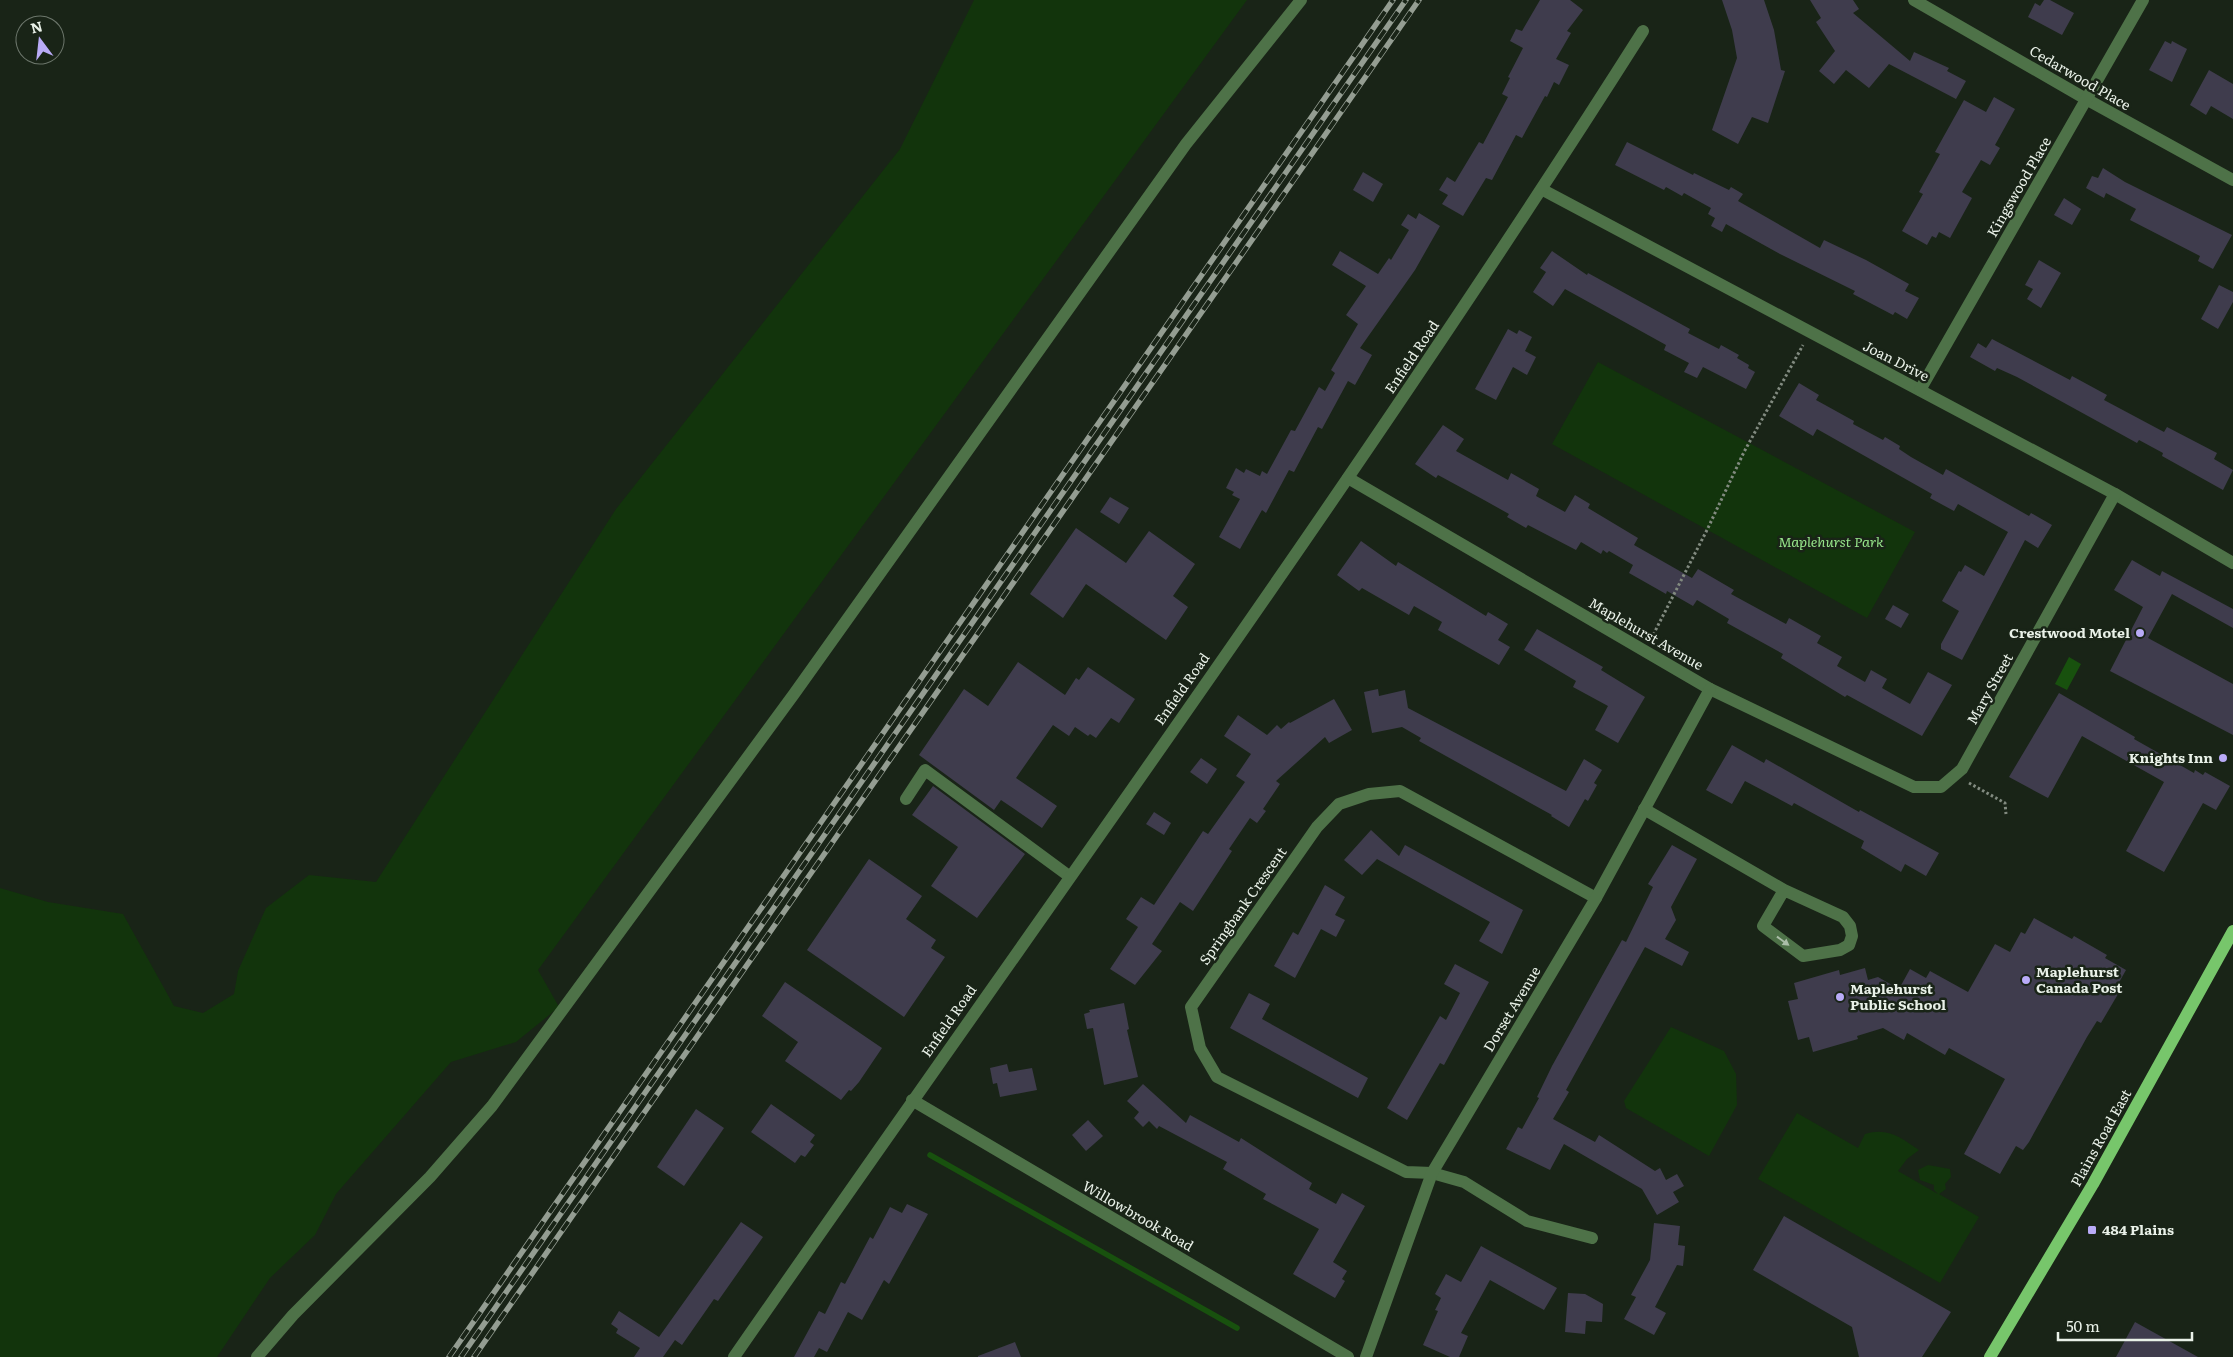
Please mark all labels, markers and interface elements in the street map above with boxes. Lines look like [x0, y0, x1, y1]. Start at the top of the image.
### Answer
north arrow [15, 15, 65, 65]
text: N [28, 15, 45, 38]
street label: Cedarwood Place [2026, 40, 2135, 114]
street label: Kingswood Place [1981, 133, 2055, 240]
street label: Enfield Road [1379, 316, 1443, 397]
street label: Joan Drive [1860, 335, 1933, 385]
park label: Maplehurst Park [1778, 531, 1884, 551]
street label: Maplehurst Avenue [1585, 592, 1708, 674]
place label: Crestwood Motel [2009, 622, 2130, 642]
marker: Crestwood Motel [2134, 627, 2146, 639]
street label: Enfield Road [1149, 648, 1214, 729]
street label: Mary Street [1961, 649, 2017, 728]
place label: Knights Inn [2129, 747, 2213, 767]
marker: Knights Inn [2217, 752, 2229, 764]
street label: Springbank Crescent [1194, 842, 1291, 968]
one-way arrow [1776, 936, 1790, 946]
place label: Maplehurst Canada Post [2036, 961, 2123, 997]
street label: Dorset Avenue [1478, 962, 1545, 1055]
marker: Maplehurst Canada Post [2020, 974, 2032, 986]
place label: Maplehurst Public School [1850, 978, 1946, 1014]
street label: Enfield Road [916, 980, 981, 1061]
marker: Maplehurst Public School [1834, 991, 1846, 1003]
street label: Plains Road East [2065, 1085, 2135, 1190]
street label: Willowbrook Road [1079, 1175, 1198, 1255]
place label: 484 Plains [2102, 1219, 2174, 1239]
marker: 484 Plains [2086, 1224, 2098, 1236]
scale bar [2058, 1310, 2192, 1342]
text: 50 m [2066, 1314, 2100, 1337]

